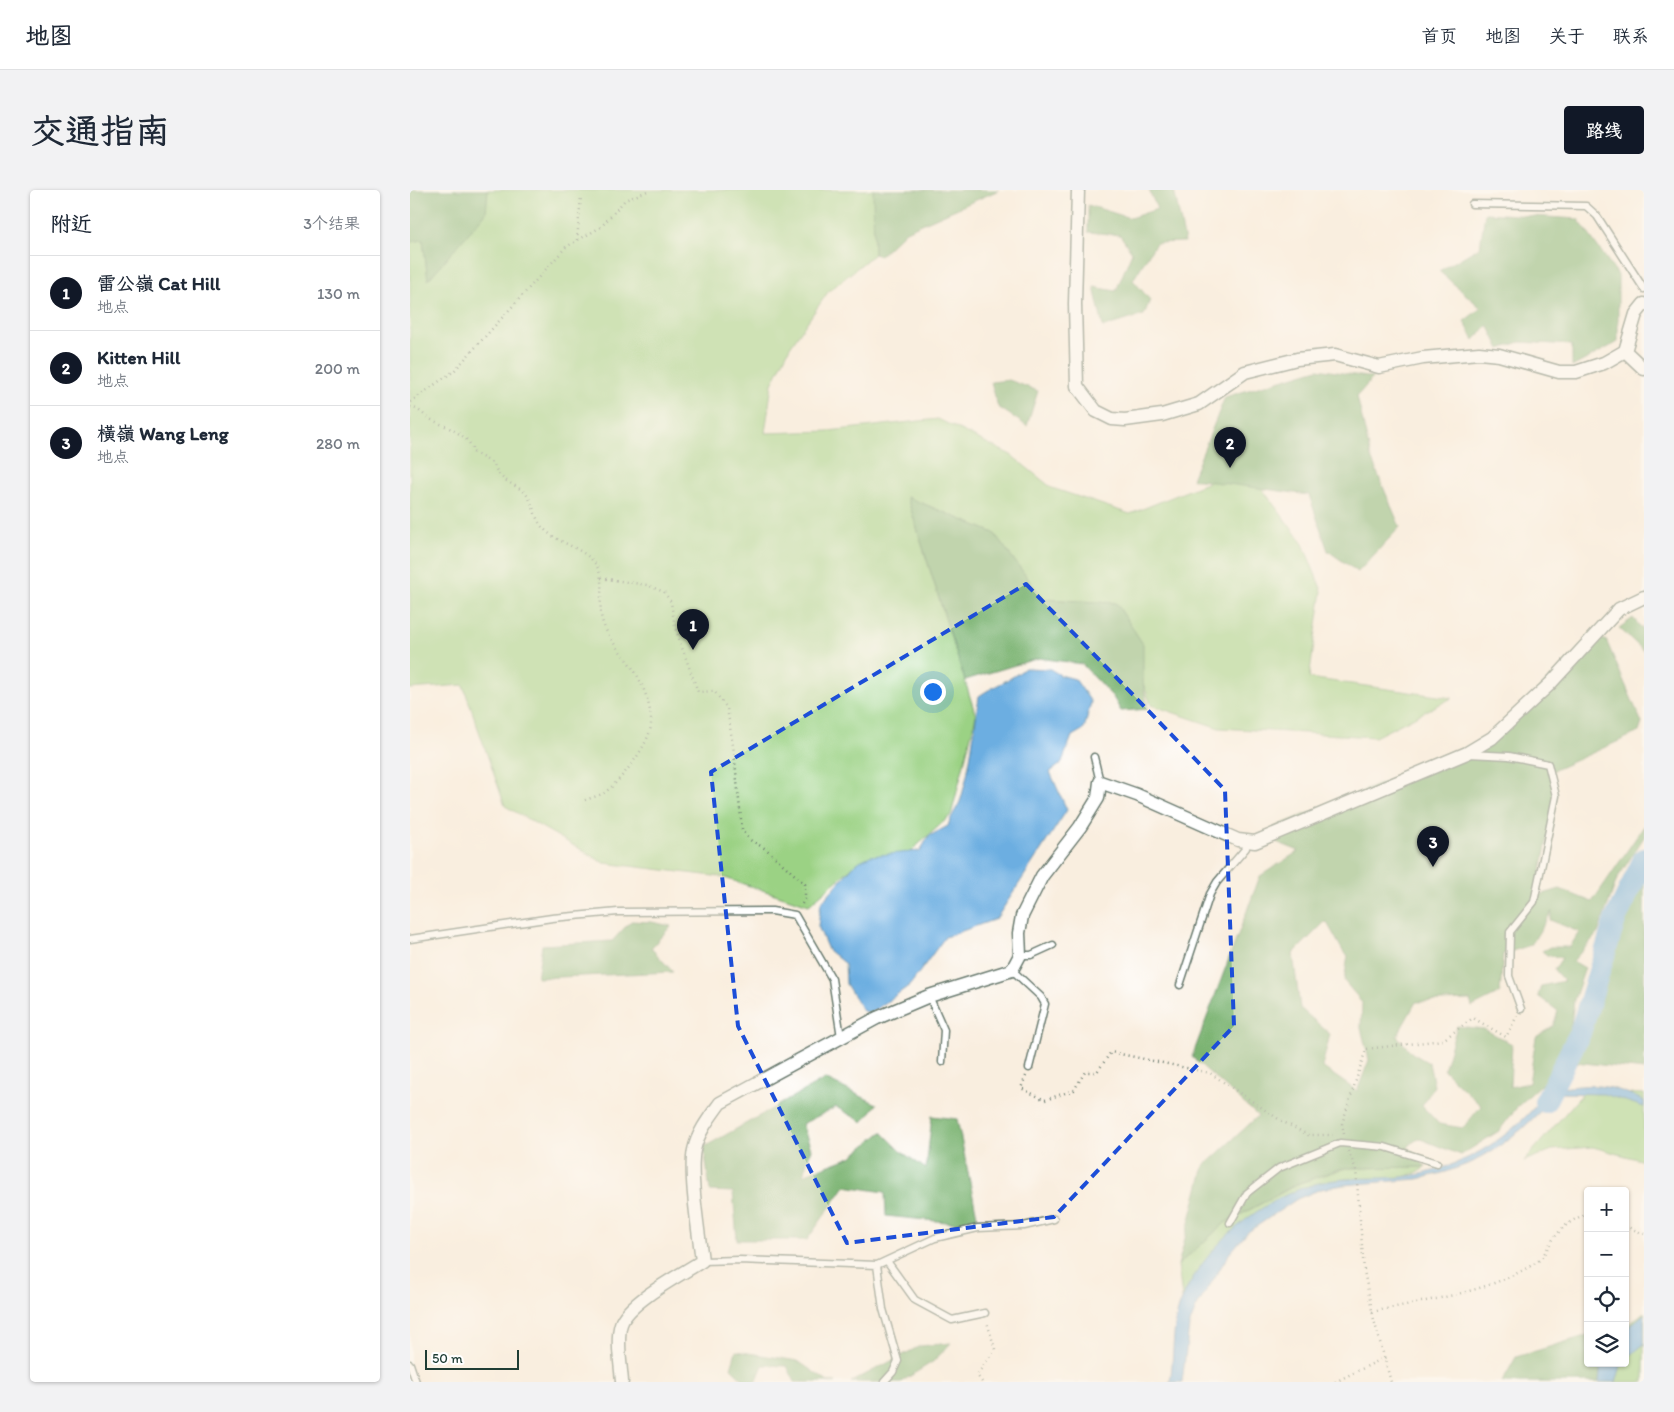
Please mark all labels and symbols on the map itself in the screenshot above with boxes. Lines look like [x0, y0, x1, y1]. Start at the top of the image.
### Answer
pin: 2 [1214, 427, 1246, 468]
pin: 1 [677, 609, 709, 650]
your location [920, 679, 946, 705]
pin: 3 [1417, 826, 1449, 867]
scale bar [425, 1347, 519, 1370]

